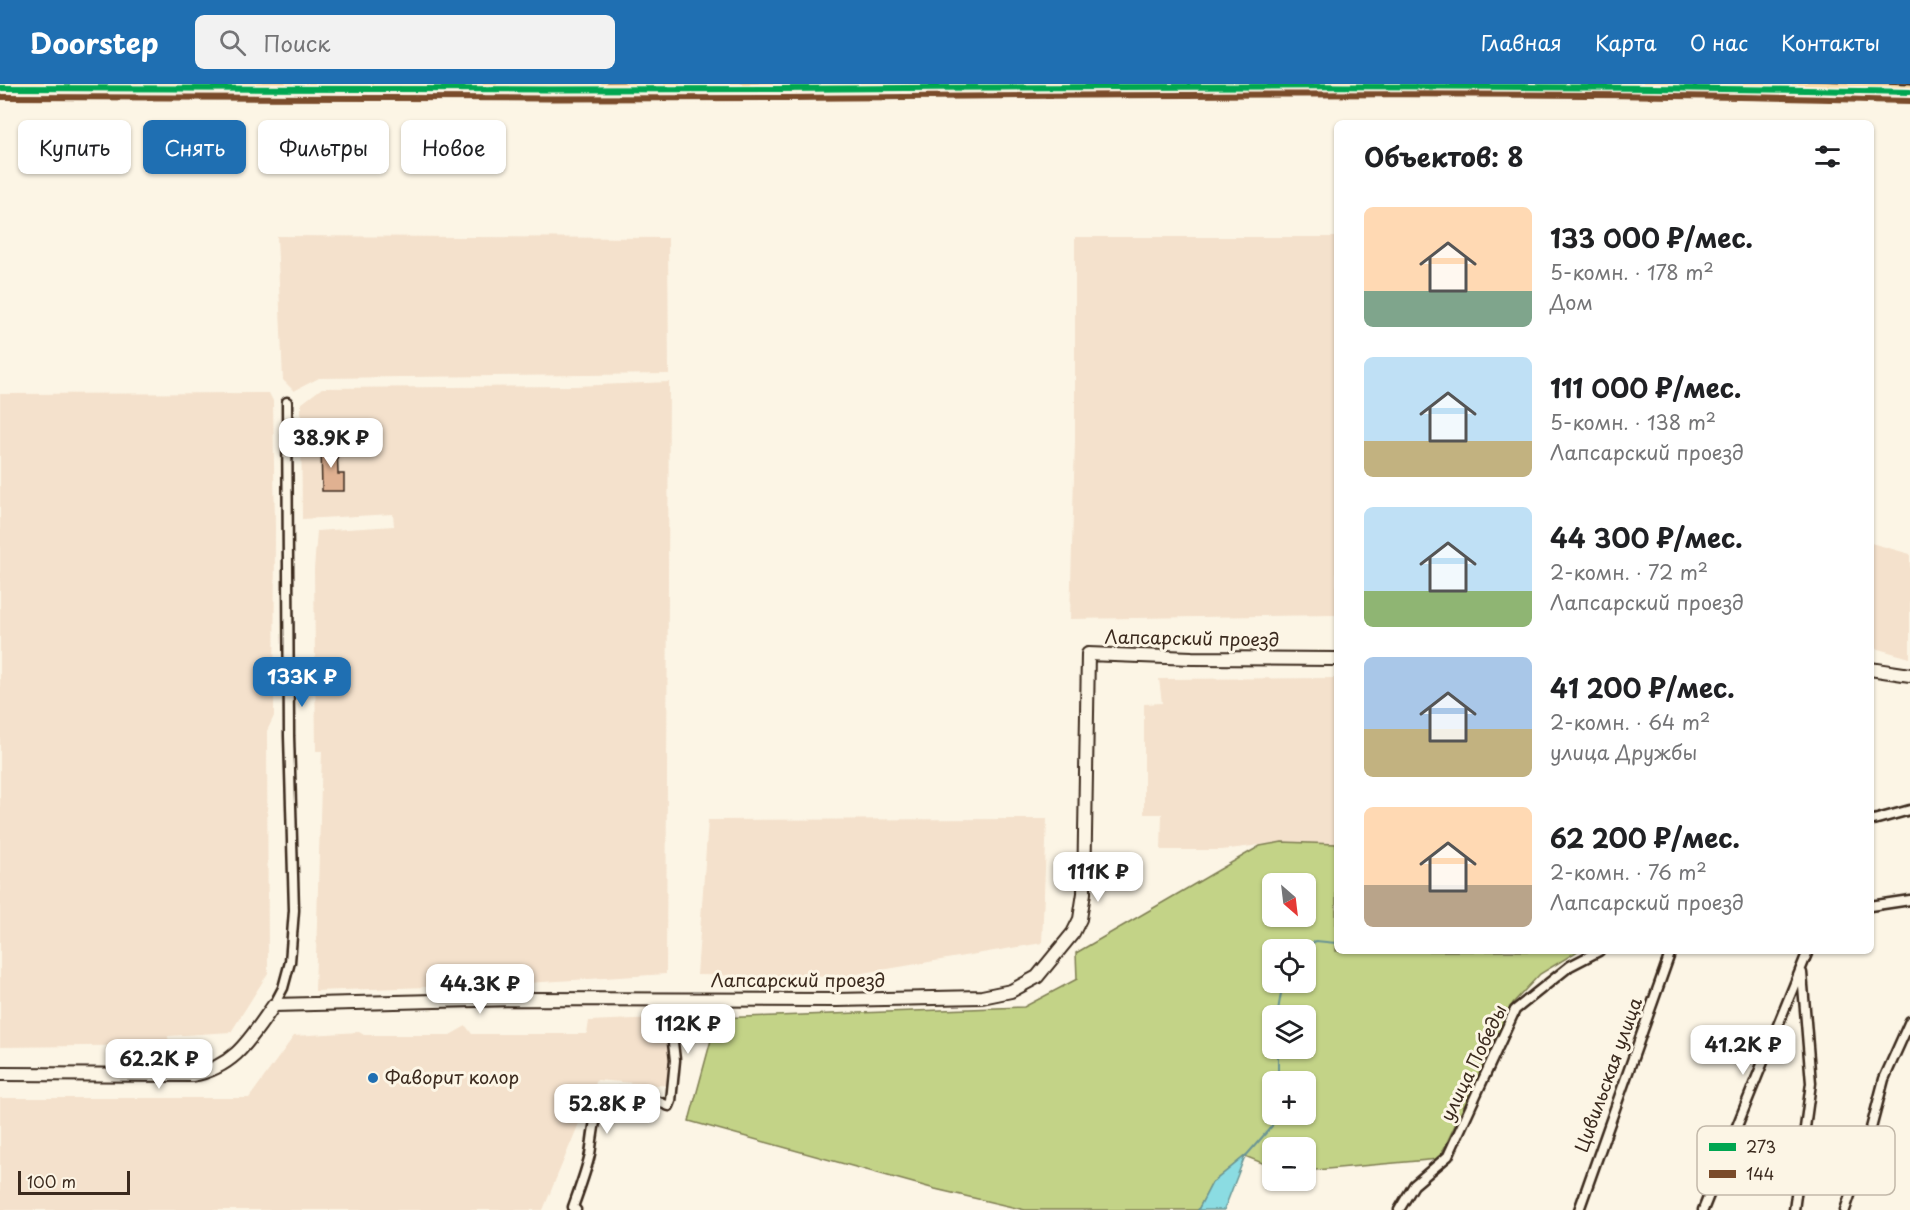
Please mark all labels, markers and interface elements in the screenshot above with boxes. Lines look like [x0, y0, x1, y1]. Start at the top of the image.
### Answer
search box [195, 15, 615, 69]
text: Doorstep [30, 21, 159, 64]
icon: search [216, 26, 249, 59]
text: Поиск [264, 26, 330, 59]
text: Главная [1481, 26, 1562, 58]
text: Карта [1595, 26, 1657, 58]
text: О нас [1690, 26, 1748, 58]
text: Контакты [1781, 26, 1880, 58]
chip: Купить [18, 120, 131, 174]
chip: Снять [143, 120, 246, 174]
chip: Фильтры [258, 120, 389, 174]
chip: Новое [401, 120, 506, 174]
text: Объектов: 8 [1364, 137, 1524, 176]
icon: filters [1811, 140, 1844, 173]
text: 133 000 ₽/мес. [1550, 218, 1753, 257]
icon: home [1412, 231, 1484, 303]
text: 5-комн. · 178 m² [1550, 257, 1714, 287]
text: Дом [1550, 287, 1593, 317]
text: 111 000 ₽/мес. [1550, 368, 1741, 407]
icon: home [1412, 381, 1484, 453]
text: 5-комн. · 138 m² [1550, 407, 1716, 437]
pin: 38.9K ₽ [276, 418, 386, 469]
text: 38.9K ₽ [293, 422, 369, 452]
text: Лапсарский проезд [1550, 437, 1744, 467]
text: 44 300 ₽/мес. [1550, 518, 1743, 557]
icon: home [1412, 531, 1484, 603]
text: 2-комн. · 72 m² [1550, 557, 1708, 587]
text: Лапсарский проезд [1550, 587, 1744, 617]
street label: Лапсарский проезд [1104, 622, 1280, 653]
pin: 133K ₽ [253, 657, 351, 708]
text: 133K ₽ [267, 661, 337, 691]
text: 41 200 ₽/мес. [1550, 668, 1735, 707]
icon: home [1412, 681, 1484, 753]
text: 2-комн. · 64 m² [1550, 707, 1710, 737]
text: улица Дружбы [1550, 737, 1697, 767]
text: 62 200 ₽/мес. [1550, 818, 1740, 857]
icon: home [1412, 831, 1484, 903]
pin: 111K ₽ [1049, 852, 1147, 903]
text: 111K ₽ [1067, 856, 1129, 886]
text: 2-комн. · 76 m² [1550, 857, 1707, 887]
north arrow [1262, 873, 1316, 927]
map controls [1262, 873, 1316, 1191]
text: Лапсарский проезд [1550, 887, 1744, 917]
button: locate [1262, 939, 1316, 993]
pin: 44.3K ₽ [425, 964, 535, 1015]
street label: Лапсарский проезд [711, 966, 885, 993]
text: 44.3K ₽ [440, 968, 520, 998]
street label: Цивильская улица [1567, 993, 1648, 1156]
street label: улица Победы [1433, 999, 1513, 1125]
pin: 112K ₽ [639, 1004, 737, 1055]
button: layers [1262, 1005, 1316, 1059]
text: 112K ₽ [655, 1008, 721, 1038]
pin: 41.2K ₽ [1688, 1025, 1798, 1076]
text: 41.2K ₽ [1704, 1029, 1782, 1059]
pin: 62.2K ₽ [104, 1039, 214, 1090]
text: 62.2K ₽ [120, 1043, 198, 1073]
place label: Фаворит колор [385, 1063, 519, 1090]
marker: Фаворит колор [366, 1071, 380, 1085]
button: + [1262, 1071, 1316, 1125]
pin: 52.8K ₽ [552, 1084, 662, 1135]
text: 52.8K ₽ [568, 1088, 646, 1118]
legend [1697, 1126, 1895, 1195]
text: 273 [1746, 1134, 1776, 1158]
button: − [1262, 1137, 1316, 1191]
text: 144 [1746, 1161, 1774, 1185]
scale bar [18, 1168, 130, 1196]
text: 100 m [27, 1169, 76, 1193]

